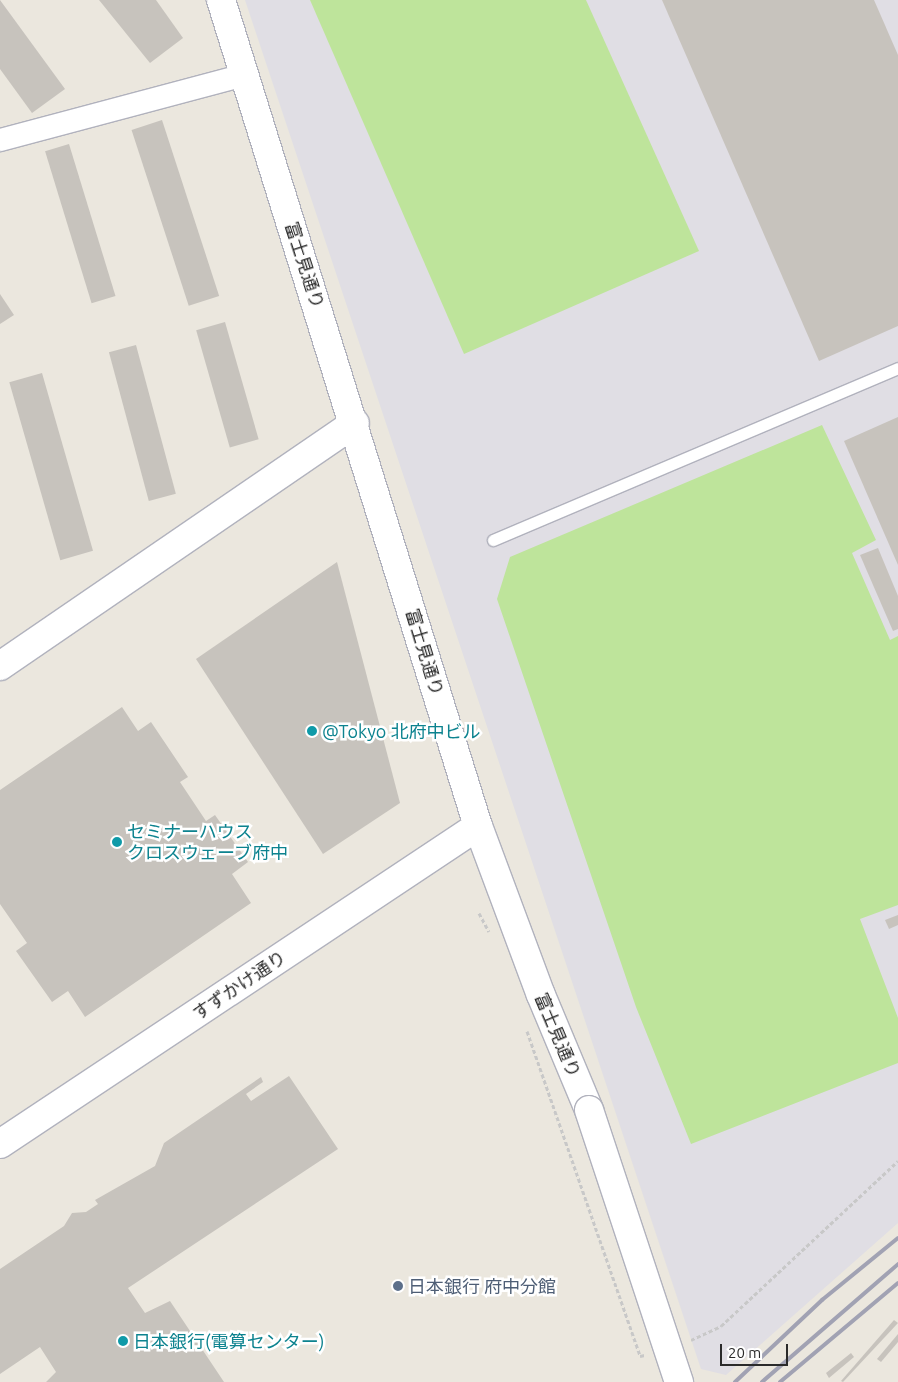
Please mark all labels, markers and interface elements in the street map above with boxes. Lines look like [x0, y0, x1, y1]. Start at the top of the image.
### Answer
street label: 富士見通り [281, 219, 329, 311]
street label: 富士見通り [402, 606, 448, 698]
place label: @Tokyo 北府中ビル [322, 720, 480, 742]
marker: @Tokyo 北府中ビル [306, 725, 318, 737]
place label: セミナーハウス クロスウェーブ府中 [127, 821, 289, 864]
marker: セミナーハウス クロスウェーブ府中 [111, 836, 123, 848]
street label: すずかけ通り [188, 946, 290, 1024]
street label: 富士見通り [530, 989, 586, 1081]
place label: 日本銀行 府中分館 [408, 1275, 556, 1297]
marker: 日本銀行 府中分館 [392, 1280, 404, 1292]
place label: 日本銀行(電算センター) [133, 1330, 324, 1352]
scale bar [723, 1334, 790, 1366]
marker: 日本銀行(電算センター) [117, 1335, 129, 1347]
text: 20 m [728, 1344, 761, 1361]

